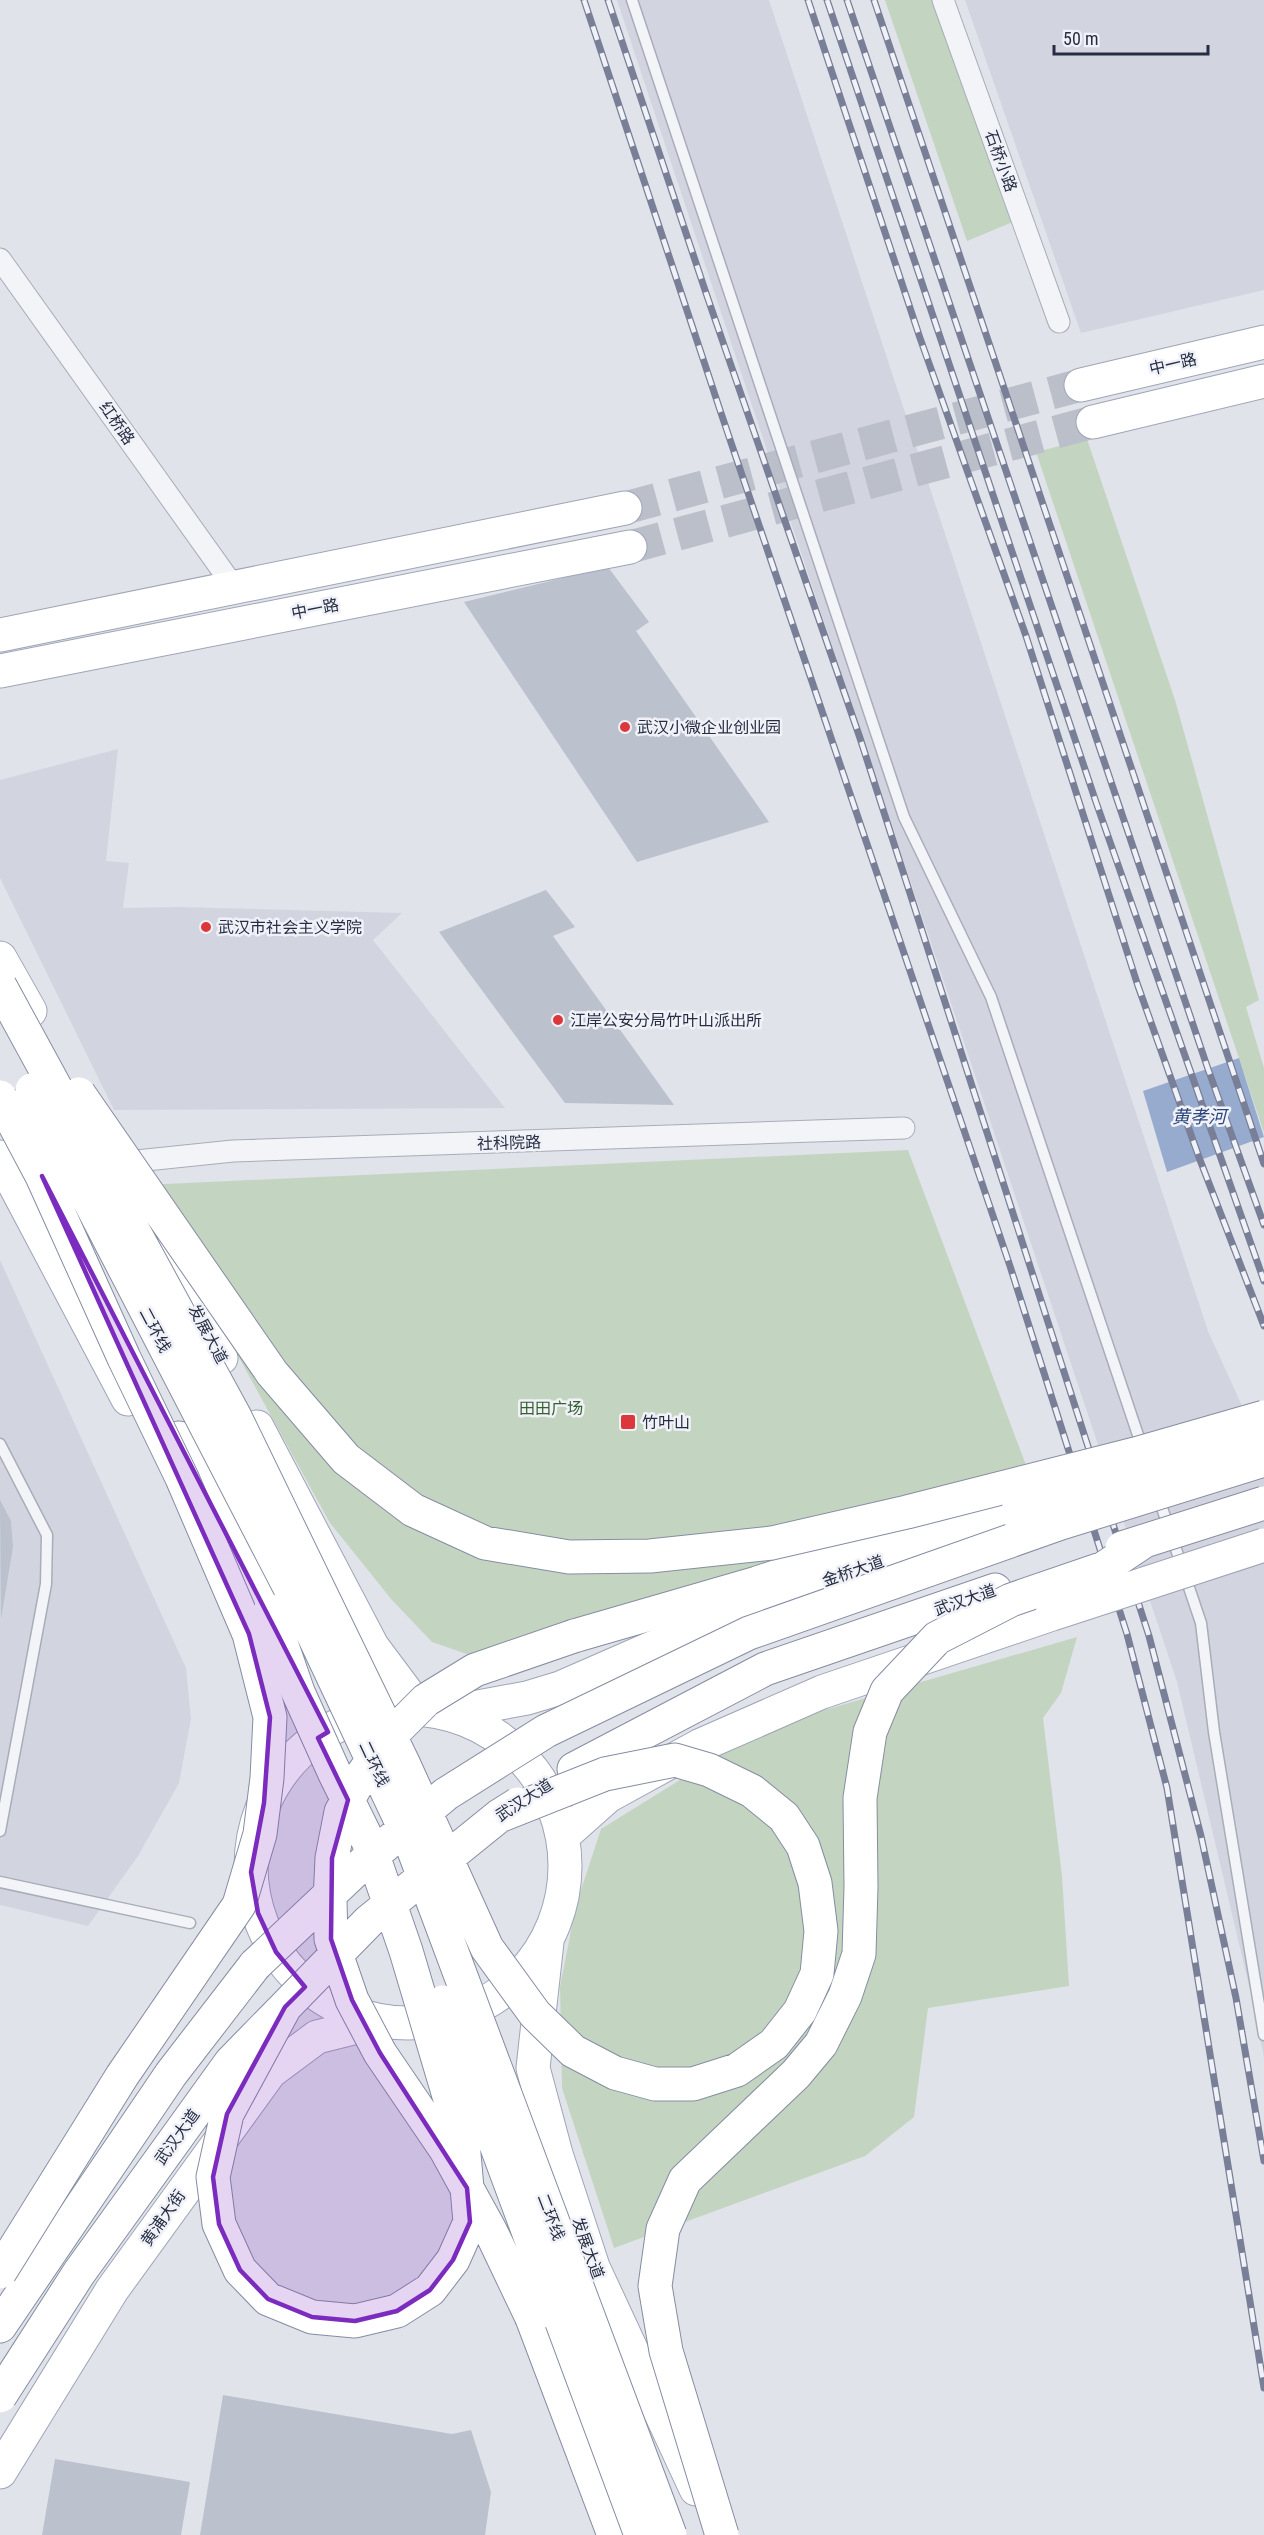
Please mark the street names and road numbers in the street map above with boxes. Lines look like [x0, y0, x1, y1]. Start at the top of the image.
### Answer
street label: 石桥小路 [981, 128, 1021, 194]
street label: 中一路 [1147, 349, 1199, 379]
street label: 红桥路 [95, 398, 139, 448]
street label: 中一路 [290, 595, 340, 623]
street label: 社科院路 [477, 1132, 541, 1154]
street label: 发展大道 [185, 1301, 231, 1367]
street label: 二环线 [135, 1304, 175, 1356]
street label: 金桥大道 [820, 1552, 886, 1590]
street label: 武汉大道 [932, 1581, 998, 1619]
street label: 二环线 [355, 1738, 393, 1790]
street label: 武汉大道 [492, 1775, 556, 1825]
street label: 武汉大道 [151, 2106, 203, 2168]
street label: 黄浦大街 [137, 2186, 189, 2250]
street label: 二环线 [534, 2191, 568, 2243]
street label: 发展大道 [568, 2215, 608, 2281]

